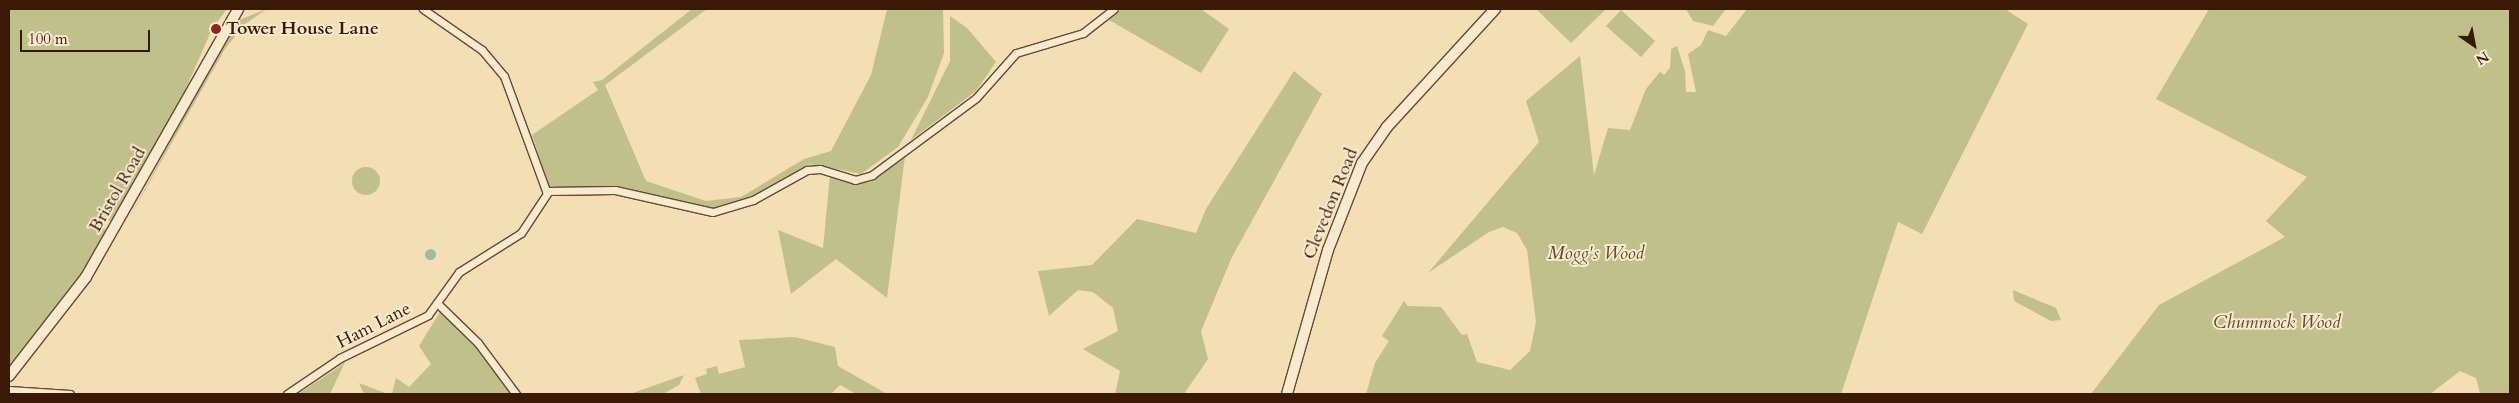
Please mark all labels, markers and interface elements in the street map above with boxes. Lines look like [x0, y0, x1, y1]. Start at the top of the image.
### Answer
place label: Tower House Lane [226, 18, 379, 40]
scale bar [22, 20, 152, 52]
north arrow [2449, 20, 2499, 70]
marker: Tower House Lane [210, 23, 222, 35]
text: 100 m [28, 29, 68, 49]
text: N [2472, 47, 2493, 69]
street label: Bristol Road [85, 144, 151, 236]
street label: Clevedon Road [1299, 145, 1363, 263]
park label: Mogg's Wood [1548, 243, 1644, 265]
street label: Ham Lane [333, 298, 415, 354]
park label: Chummock Wood [2213, 312, 2341, 334]

